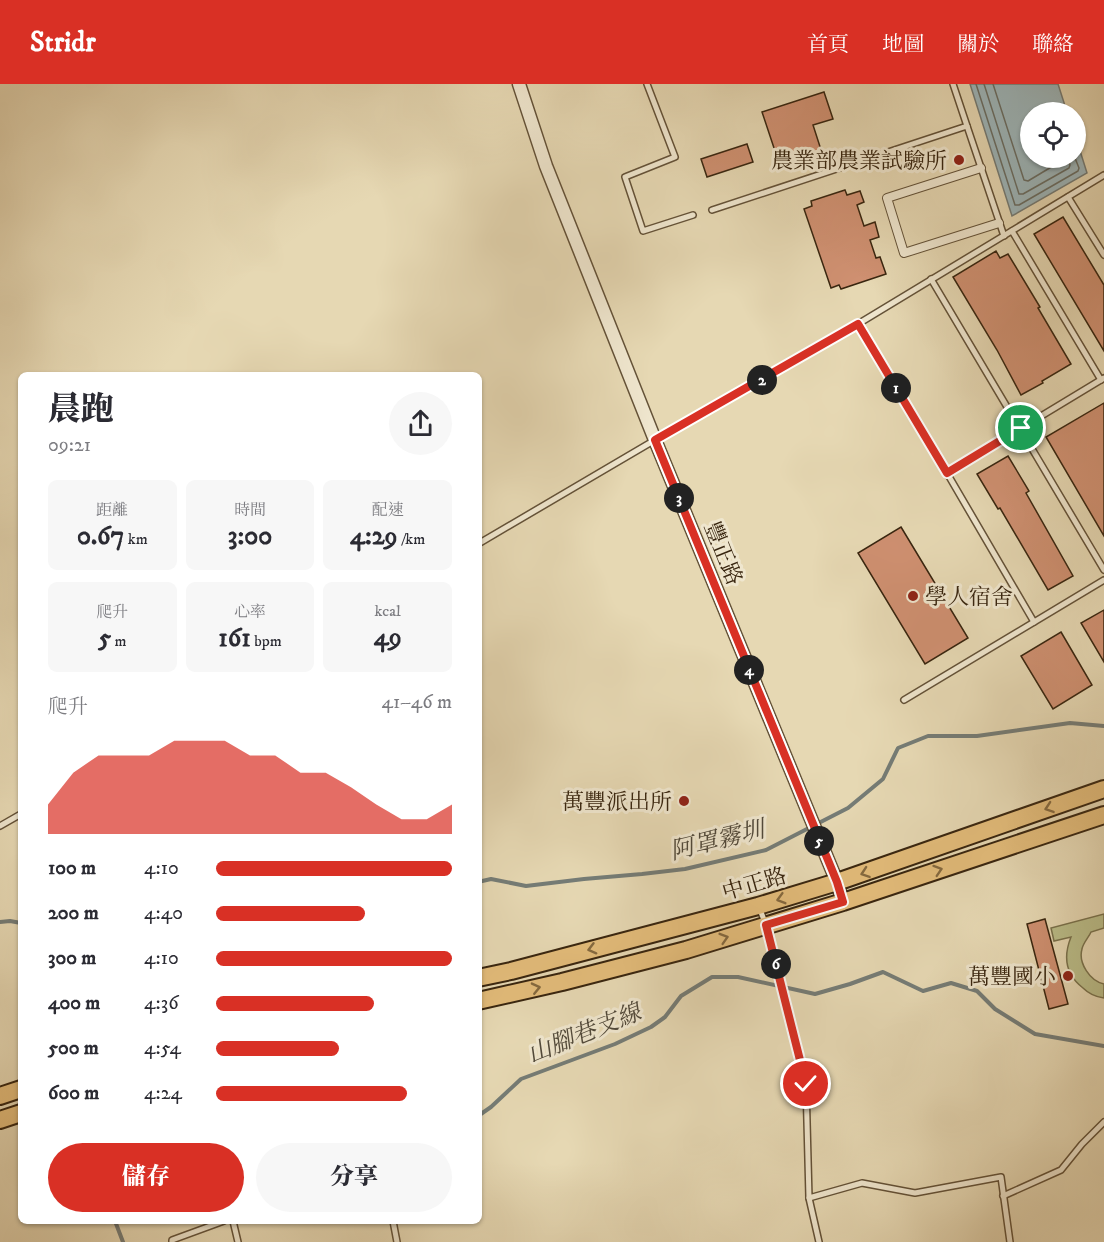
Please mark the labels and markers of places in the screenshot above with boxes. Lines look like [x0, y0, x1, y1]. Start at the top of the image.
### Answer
place label: 農業部農業試驗所 [771, 148, 947, 175]
marker: 農業部農業試驗所 [952, 153, 966, 167]
pin: 2 [747, 365, 777, 395]
pin: 1 [881, 373, 911, 403]
pin [995, 402, 1046, 453]
pin: 3 [664, 483, 694, 513]
place label: 學人宿舍 [925, 584, 1013, 611]
marker: 學人宿舍 [906, 589, 920, 603]
pin: 4 [734, 655, 764, 685]
place label: 萬豐派出所 [562, 789, 672, 816]
marker: 萬豐派出所 [677, 794, 691, 808]
pin: 5 [804, 826, 834, 856]
pin: 6 [761, 949, 791, 979]
place label: 萬豐國小 [968, 964, 1056, 991]
marker: 萬豐國小 [1061, 969, 1075, 983]
pin [780, 1058, 831, 1109]

